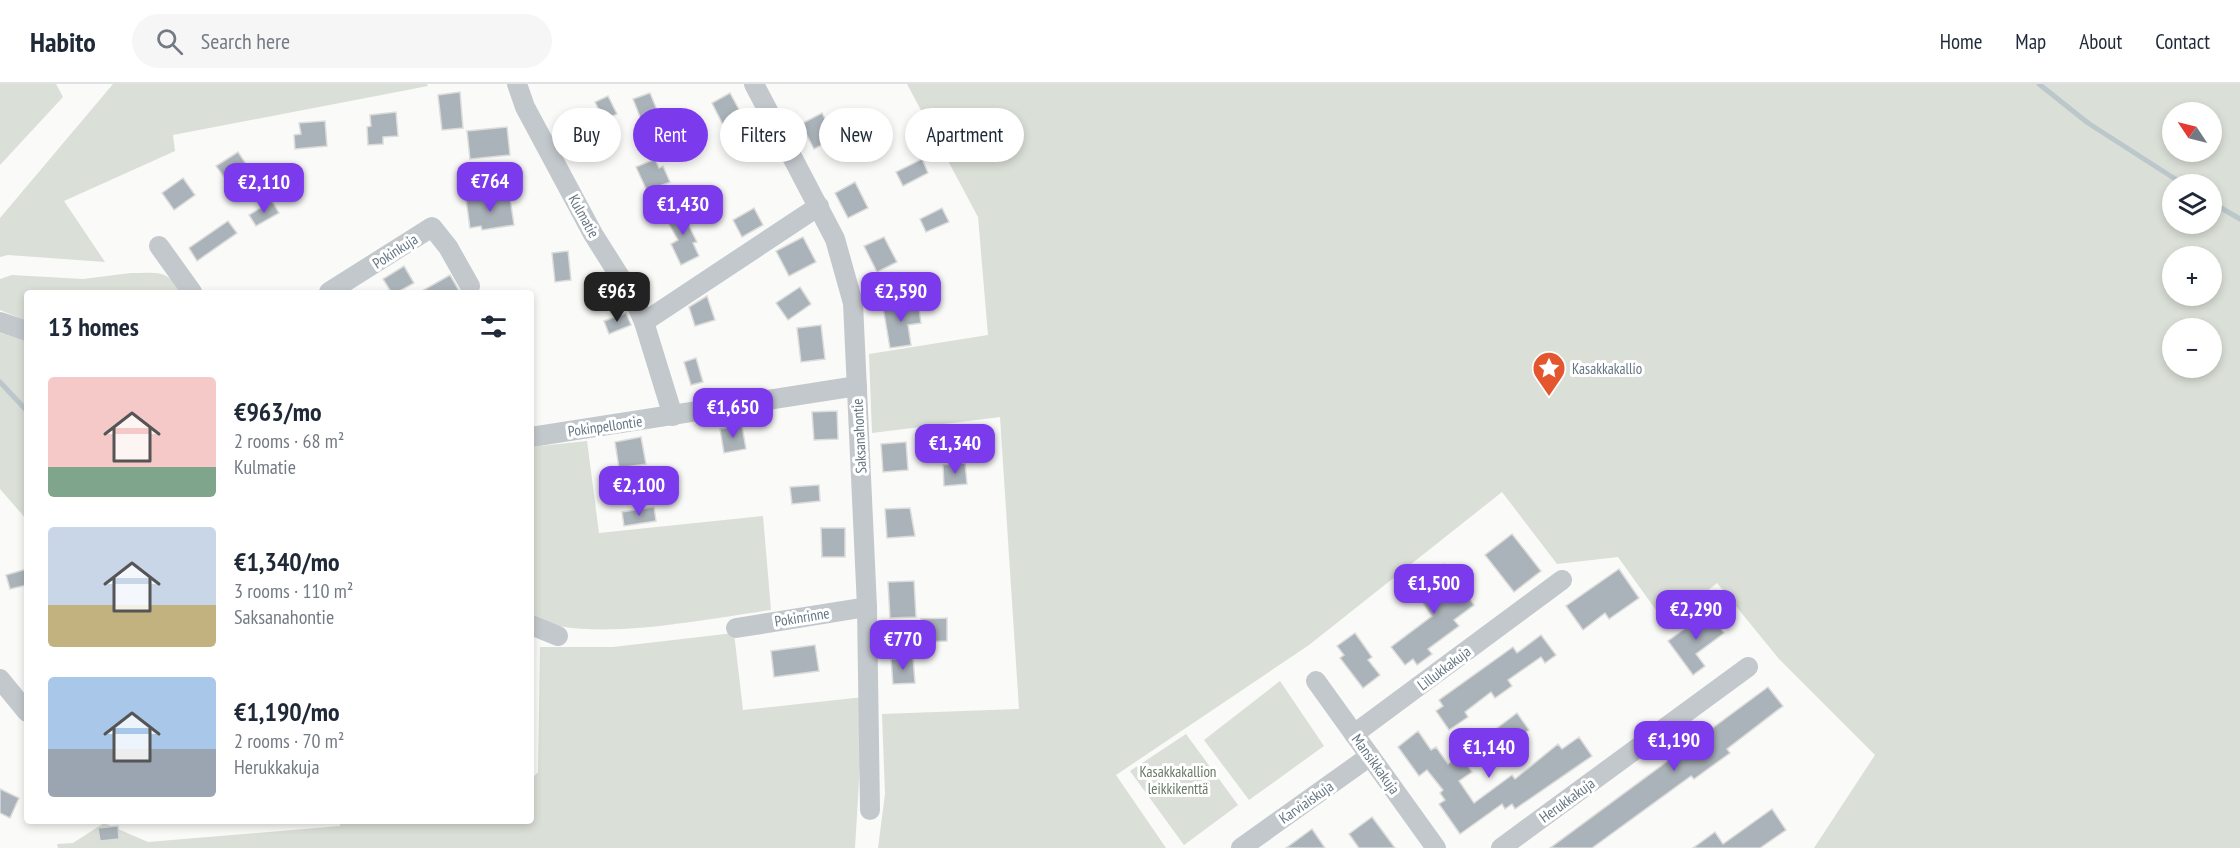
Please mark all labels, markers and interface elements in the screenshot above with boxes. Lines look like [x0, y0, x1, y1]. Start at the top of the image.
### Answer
search box [132, 14, 552, 68]
text: Habito [30, 23, 96, 60]
icon: search [153, 25, 186, 58]
text: Search here [201, 27, 290, 55]
text: Home [1940, 28, 1982, 55]
text: Map [2015, 28, 2046, 55]
text: About [2079, 28, 2122, 55]
text: Contact [2155, 28, 2210, 55]
north arrow [2162, 102, 2222, 162]
map controls [2162, 102, 2222, 378]
chip: Buy [552, 108, 621, 162]
chip: Rent [633, 108, 708, 162]
chip: Filters [720, 108, 807, 162]
chip: New [819, 108, 893, 162]
chip: Apartment [905, 108, 1024, 162]
pin: €764 [454, 162, 526, 213]
pin: €2,110 [215, 163, 313, 214]
text: €764 [471, 168, 509, 194]
text: €2,110 [238, 169, 290, 195]
button: layers [2162, 174, 2222, 234]
pin: €1,430 [634, 185, 732, 236]
street label: Kulmatie [564, 191, 604, 241]
text: €1,430 [657, 191, 709, 217]
street label: Pokinkuja [369, 229, 421, 273]
button: + [2162, 246, 2222, 306]
pin: €963 [581, 272, 653, 323]
pin: €2,590 [852, 272, 950, 323]
text: €963 [598, 278, 636, 304]
text: €2,590 [875, 278, 927, 304]
text: 13 homes [48, 310, 139, 343]
icon: filters [477, 310, 510, 343]
button: − [2162, 318, 2222, 378]
place icon: Kasakkakallio [1531, 350, 1567, 397]
place label: Kasakkakallio [1572, 359, 1642, 378]
pin: €1,650 [684, 388, 782, 439]
text: €1,650 [707, 394, 759, 420]
text: €963/mo [234, 395, 322, 428]
street label: Saksanahontie [848, 398, 870, 474]
icon: home [96, 401, 168, 473]
street label: Pokinpellontie [567, 411, 643, 441]
pin: €1,340 [906, 424, 1004, 475]
text: 2 rooms · 68 m² [234, 428, 344, 454]
text: €1,340 [929, 430, 981, 456]
text: Kulmatie [234, 454, 296, 480]
pin: €2,100 [590, 466, 688, 517]
text: €2,100 [613, 472, 665, 498]
text: €1,340/mo [234, 545, 340, 578]
icon: home [96, 551, 168, 623]
pin: €1,500 [1385, 564, 1483, 615]
text: €1,500 [1408, 570, 1460, 596]
text: 3 rooms · 110 m² [234, 578, 353, 604]
pin: €2,290 [1647, 590, 1745, 641]
text: €2,290 [1670, 596, 1722, 622]
street label: Pokinrinne [773, 603, 831, 631]
text: Saksanahontie [234, 604, 334, 630]
pin: €770 [867, 620, 939, 671]
text: €770 [884, 626, 922, 652]
street label: Lillukkakuja [1413, 642, 1475, 694]
text: €1,190/mo [234, 695, 340, 728]
icon: home [96, 701, 168, 773]
pin: €1,190 [1625, 721, 1723, 772]
text: €1,190 [1648, 727, 1700, 753]
text: 2 rooms · 70 m² [234, 728, 344, 754]
pin: €1,140 [1440, 728, 1538, 779]
street label: Mansikkakuja [1348, 730, 1404, 798]
text: €1,140 [1463, 734, 1515, 760]
text: Herukkakuja [234, 754, 319, 780]
park label: Kasakkakallion leikkikenttä [1140, 762, 1216, 798]
street label: Herukkakuja [1536, 773, 1598, 827]
street label: Karviaiskuja [1275, 776, 1337, 828]

